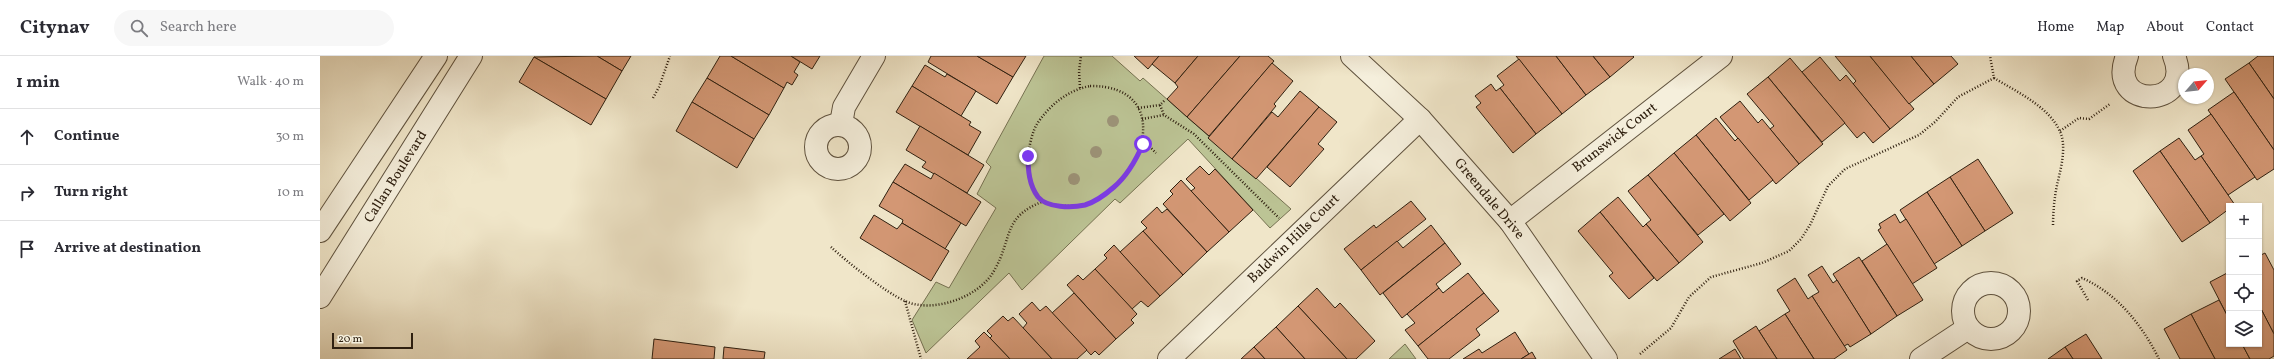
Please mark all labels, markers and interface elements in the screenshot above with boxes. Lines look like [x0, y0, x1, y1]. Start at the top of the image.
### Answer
search box [114, 10, 394, 46]
text: Citynav [20, 15, 90, 41]
icon: search [128, 17, 150, 39]
text: Search here [160, 17, 237, 38]
text: Home [2037, 18, 2074, 37]
text: Map [2096, 18, 2124, 37]
text: About [2146, 18, 2184, 37]
text: Contact [2206, 18, 2254, 37]
north arrow [2178, 68, 2214, 104]
text: 1 min [16, 71, 60, 94]
text: Walk · 40 m [237, 73, 304, 91]
street label: Brunswick Court [1568, 99, 1662, 177]
icon: ahead [16, 126, 38, 148]
text: Continue [54, 126, 119, 147]
street label: Callan Boulevard [360, 127, 432, 227]
text: 30 m [276, 128, 304, 146]
route start [1134, 135, 1152, 153]
route end [1019, 147, 1037, 165]
street label: Greendale Drive [1449, 154, 1529, 244]
icon: right [16, 182, 38, 204]
text: Turn right [54, 182, 128, 203]
text: 10 m [277, 184, 304, 202]
street label: Baldwin Hills Court [1244, 190, 1344, 288]
map controls [2226, 203, 2262, 347]
button: + [2226, 203, 2262, 239]
icon: arrive [16, 238, 38, 260]
text: Arrive at destination [54, 238, 201, 259]
button: − [2226, 239, 2262, 275]
button: locate [2226, 275, 2262, 311]
button: layers [2226, 311, 2262, 347]
scale bar [332, 331, 413, 350]
text: 20 m [338, 332, 362, 347]

